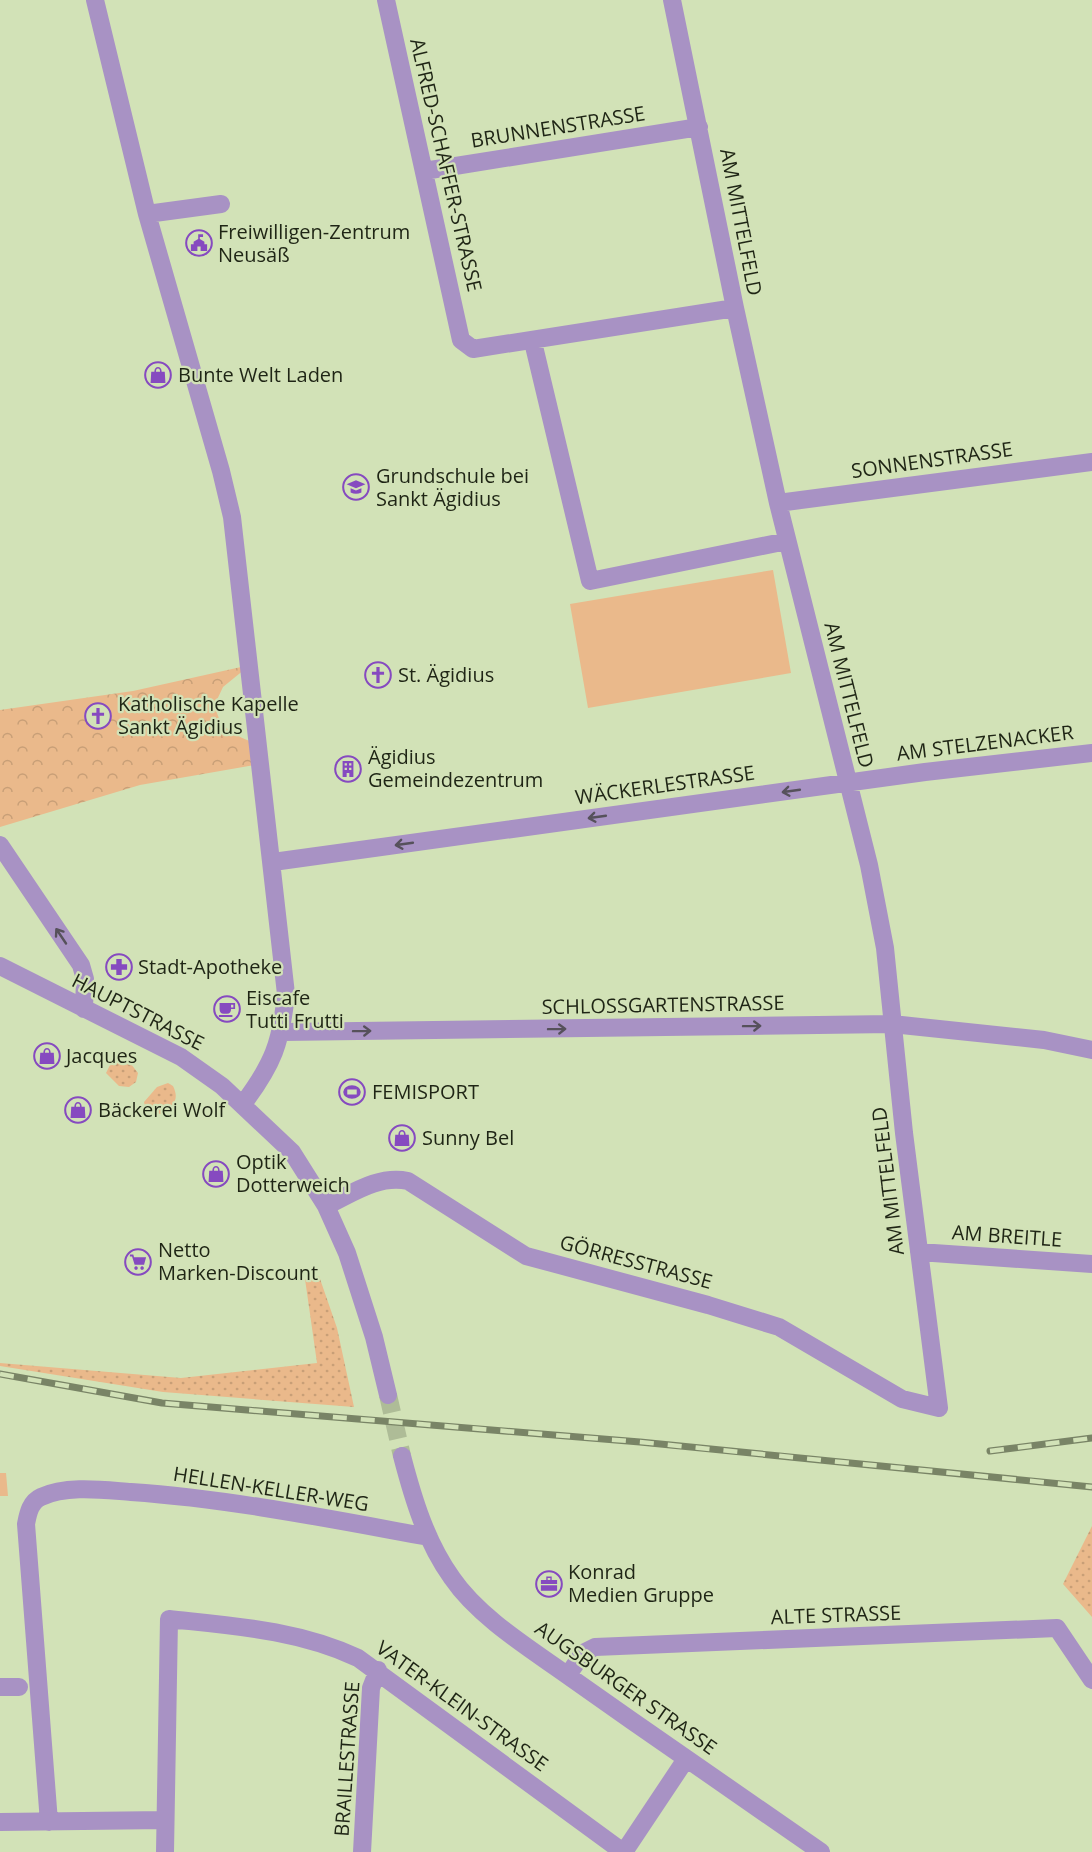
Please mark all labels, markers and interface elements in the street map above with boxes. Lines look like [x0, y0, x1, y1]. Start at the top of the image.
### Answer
street label: ALFRED-SCHAFFER-STRASSE [404, 36, 489, 294]
street label: BRUNNENSTRASSE [469, 99, 647, 154]
street label: AM MITTELFELD [714, 146, 769, 298]
place label: Freiwilligen-Zentrum Neusäß [218, 218, 410, 268]
public building icon: Freiwilligen-Zentrum Neusäß [184, 228, 214, 258]
shop icon: Bunte Welt Laden [143, 360, 173, 390]
place label: Bunte Welt Laden [178, 361, 343, 388]
street label: SONNENSTRASSE [849, 435, 1014, 484]
place label: Grundschule bei Sankt Ägidius [376, 462, 529, 512]
school or university icon: Grundschule bei Sankt Ägidius [341, 472, 371, 502]
street label: AM MITTELFELD [818, 619, 881, 771]
church icon: St. Ägidius [363, 660, 393, 690]
place label: St. Ägidius [398, 661, 494, 688]
place label: Katholische Kapelle Sankt Ägidius [118, 690, 299, 740]
church icon: Katholische Kapelle Sankt Ägidius [83, 701, 113, 731]
street label: AM STELZENACKER [895, 718, 1076, 767]
place label: Ägidius Gemeindezentrum [368, 743, 543, 793]
building icon: Ägidius Gemeindezentrum [333, 754, 363, 784]
street label: WÄCKERLESTRASSE [573, 759, 756, 810]
one-way arrow [781, 785, 801, 796]
one-way arrow [588, 812, 608, 823]
one-way arrow [395, 839, 415, 850]
one-way arrow [55, 928, 67, 945]
pharmacy icon: Stadt-Apotheke [104, 952, 134, 982]
place label: Stadt-Apotheke [138, 953, 282, 980]
street label: HAUPTSTRASSE [67, 967, 209, 1057]
place label: Eiscafe Tutti Frutti [246, 984, 344, 1034]
street label: SCHLOSSGARTENSTRASSE [541, 989, 785, 1020]
cafe icon: Eiscafe Tutti Frutti [212, 994, 242, 1024]
one-way arrow [741, 1020, 761, 1032]
one-way arrow [546, 1023, 566, 1034]
one-way arrow [351, 1025, 371, 1037]
shop icon: Jacques [32, 1041, 62, 1071]
place label: Jacques [64, 1042, 137, 1069]
sports icon: FEMISPORT [337, 1077, 367, 1107]
place label: FEMISPORT [372, 1078, 479, 1105]
shop icon: Bäckerei Wolf [63, 1095, 93, 1125]
place label: Bäckerei Wolf [98, 1096, 227, 1123]
street label: AM MITTELFELD [865, 1105, 910, 1257]
shop icon: Sunny Bel [387, 1123, 417, 1153]
place label: Sunny Bel [422, 1124, 514, 1151]
place label: Optik Dotterweich [236, 1148, 350, 1198]
shop icon: Optik Dotterweich [201, 1159, 231, 1189]
street label: AM BREITLE [951, 1218, 1063, 1253]
street label: GÖRRESSTRASSE [557, 1228, 715, 1295]
place label: Netto Marken-Discount [158, 1236, 318, 1286]
supermarket icon: Netto Marken-Discount [123, 1247, 153, 1277]
street label: HELLEN-KELLER-WEG [171, 1460, 371, 1517]
place label: Konrad Medien Gruppe [568, 1558, 714, 1608]
office icon: Konrad Medien Gruppe [534, 1569, 564, 1599]
street label: ALTE STRASSE [770, 1599, 902, 1630]
street label: AUGSBURGER STRASSE [530, 1615, 722, 1761]
street label: VATER-KLEIN-STRASSE [371, 1634, 554, 1777]
street label: BRAILLESTRASSE [328, 1680, 365, 1837]

